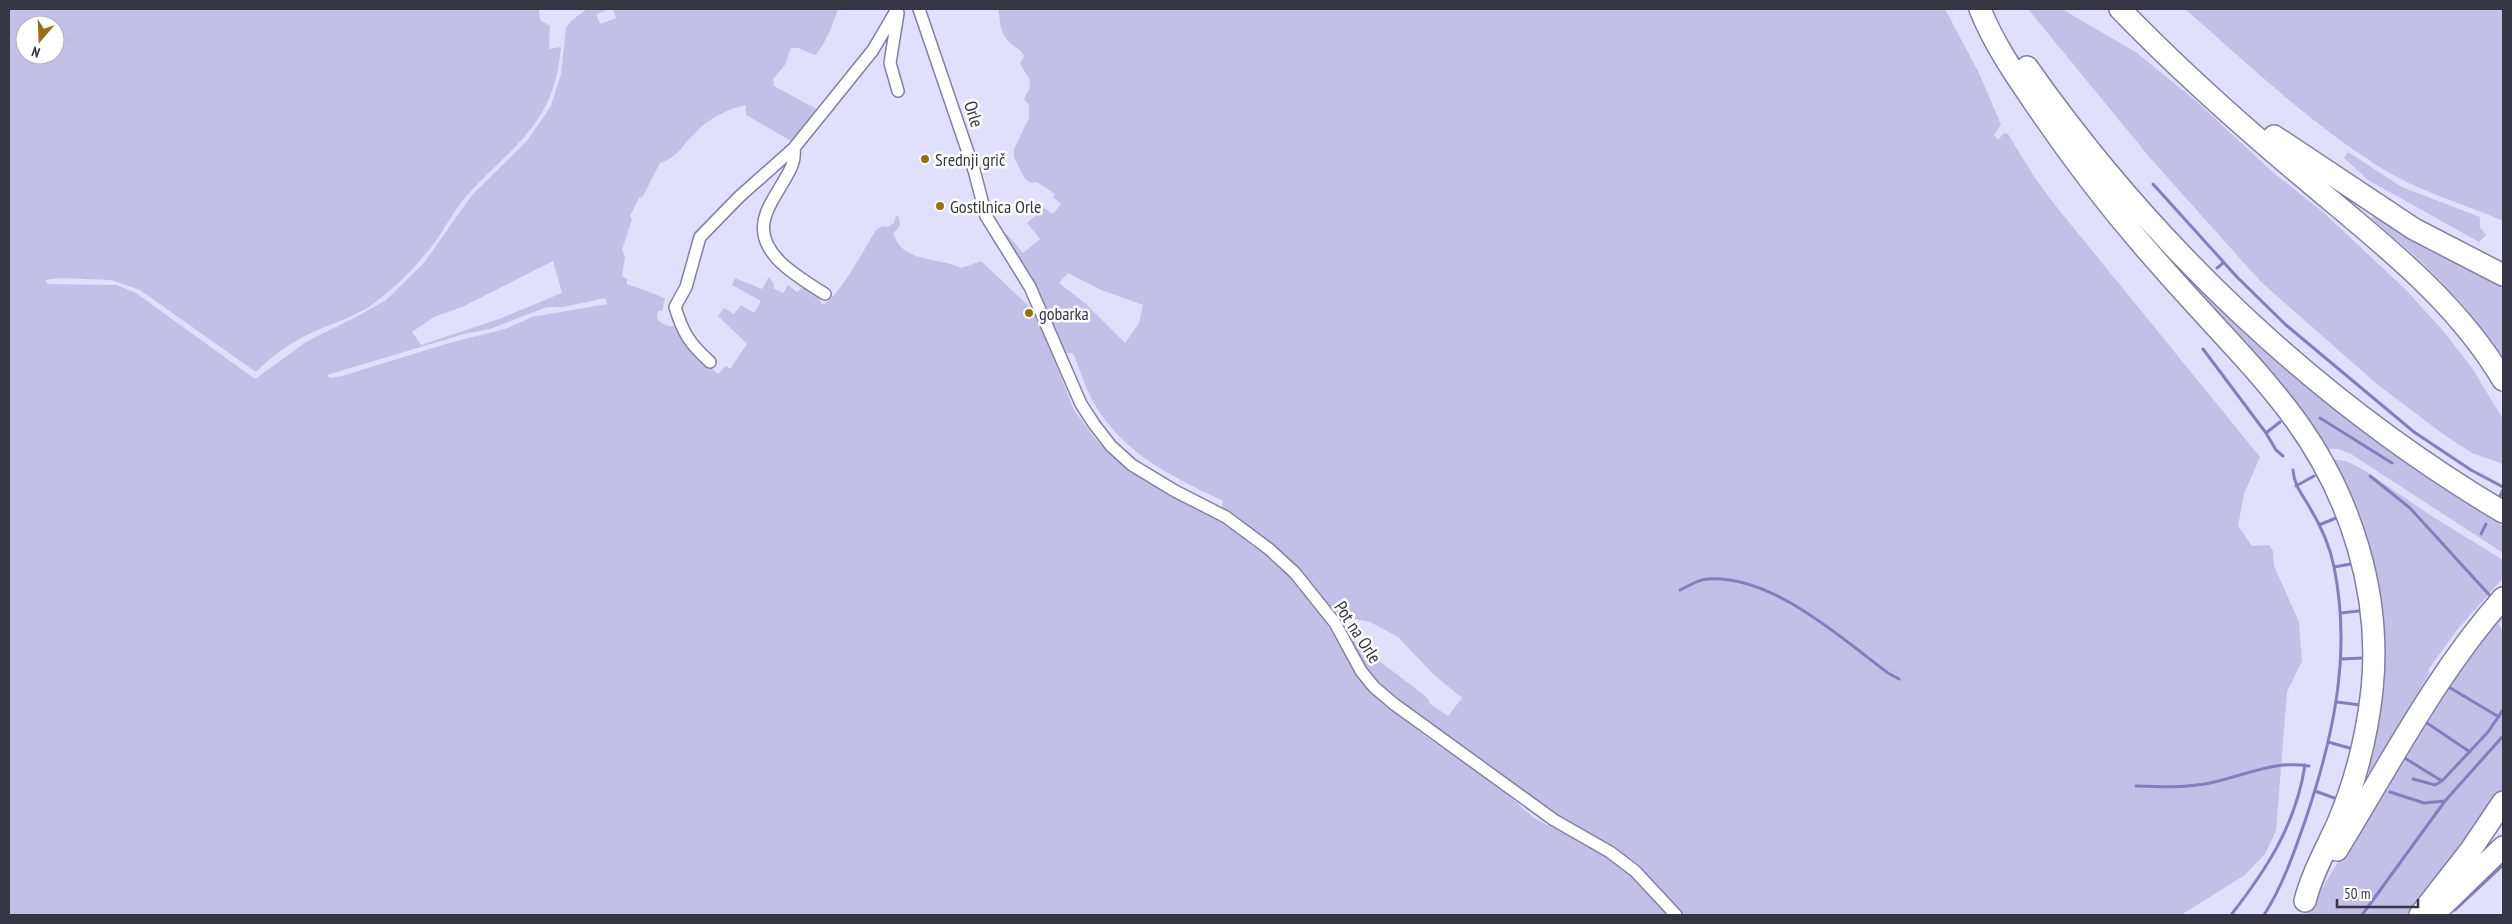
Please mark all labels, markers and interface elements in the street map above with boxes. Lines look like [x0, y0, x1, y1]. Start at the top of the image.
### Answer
north arrow [15, 15, 65, 65]
text: N [29, 43, 42, 62]
street label: Orle [959, 98, 989, 130]
place label: Srednji grič [935, 148, 1006, 171]
marker: Srednji grič [919, 153, 931, 165]
place label: Gostilnica Orle [950, 195, 1041, 218]
marker: Gostilnica Orle [934, 200, 946, 212]
place label: gobarka [1039, 302, 1089, 325]
marker: gobarka [1023, 307, 1035, 319]
street label: Pot na Orle [1329, 597, 1387, 667]
scale bar [2337, 876, 2418, 908]
text: 50 m [2344, 884, 2370, 903]

